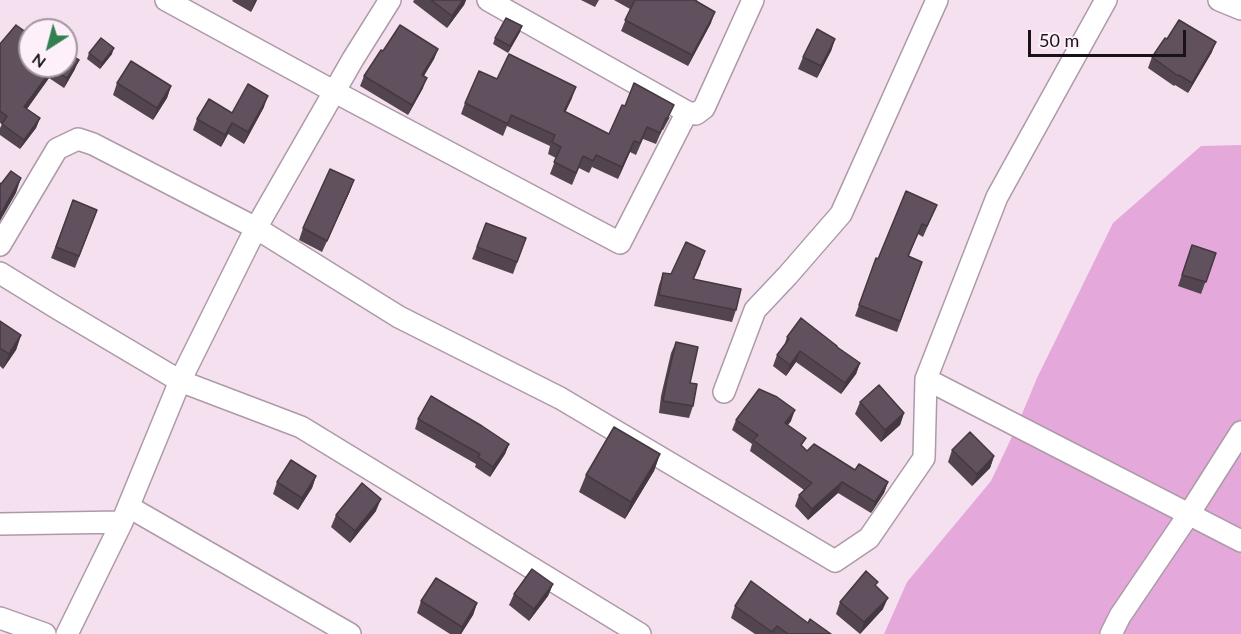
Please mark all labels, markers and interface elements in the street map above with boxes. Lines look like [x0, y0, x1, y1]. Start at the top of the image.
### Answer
north arrow [18, 18, 78, 78]
scale bar [1031, 18, 1188, 56]
text: 50 m [1039, 29, 1079, 51]
text: N [28, 50, 49, 73]

